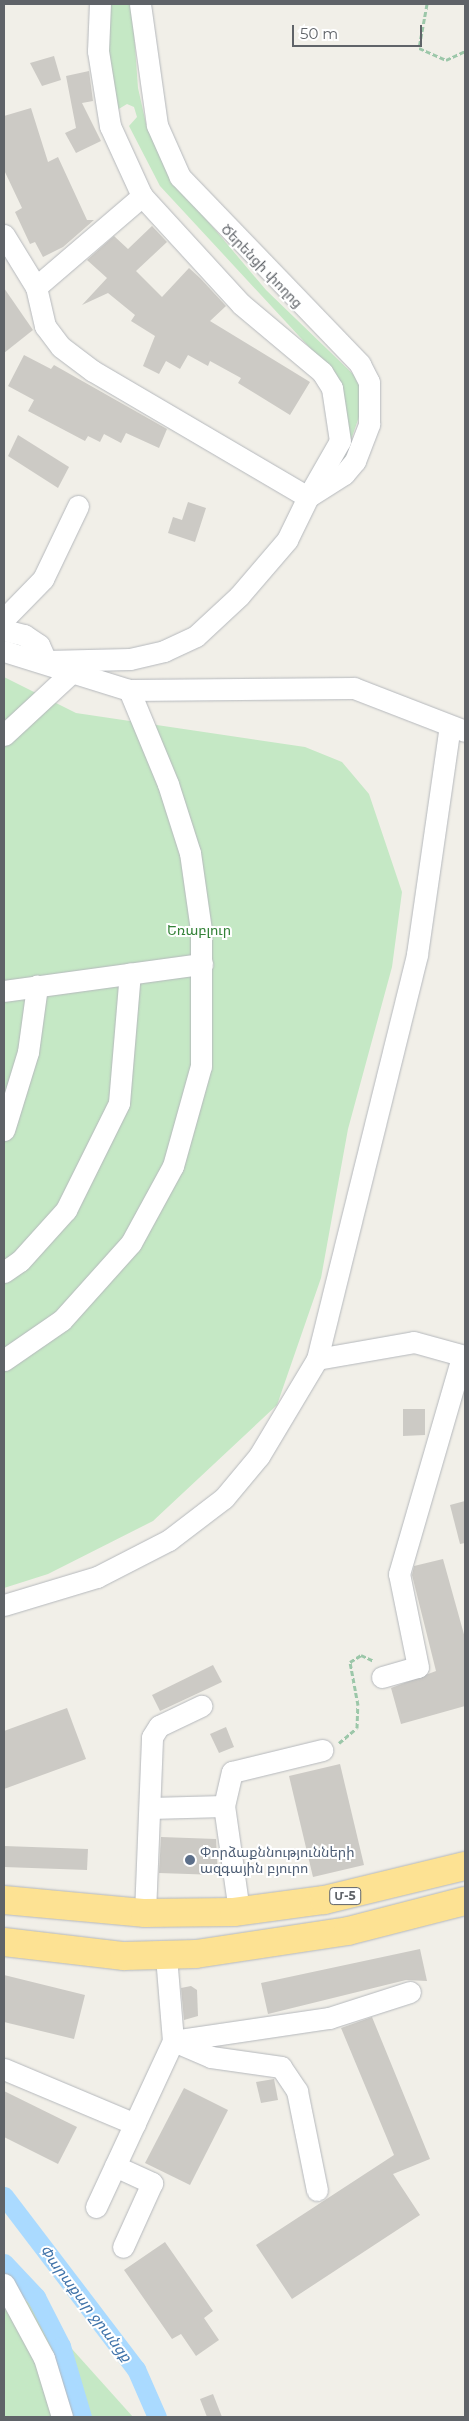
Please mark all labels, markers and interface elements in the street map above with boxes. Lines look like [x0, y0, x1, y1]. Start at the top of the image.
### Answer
scale bar [294, 15, 424, 47]
text: 50 m [300, 24, 338, 43]
street label: Ծերենցի փողոց [218, 221, 306, 311]
park label: Եռաբլուր [167, 922, 231, 938]
place label: Փորձաքննությունների ազգային բյուրո [200, 1844, 355, 1876]
marker: Փորձաքննությունների ազգային բյուրո [184, 1854, 196, 1866]
road number: Մ-5 [329, 1886, 361, 1905]
water label: Փարաքար ջրանցք [36, 2241, 136, 2365]

